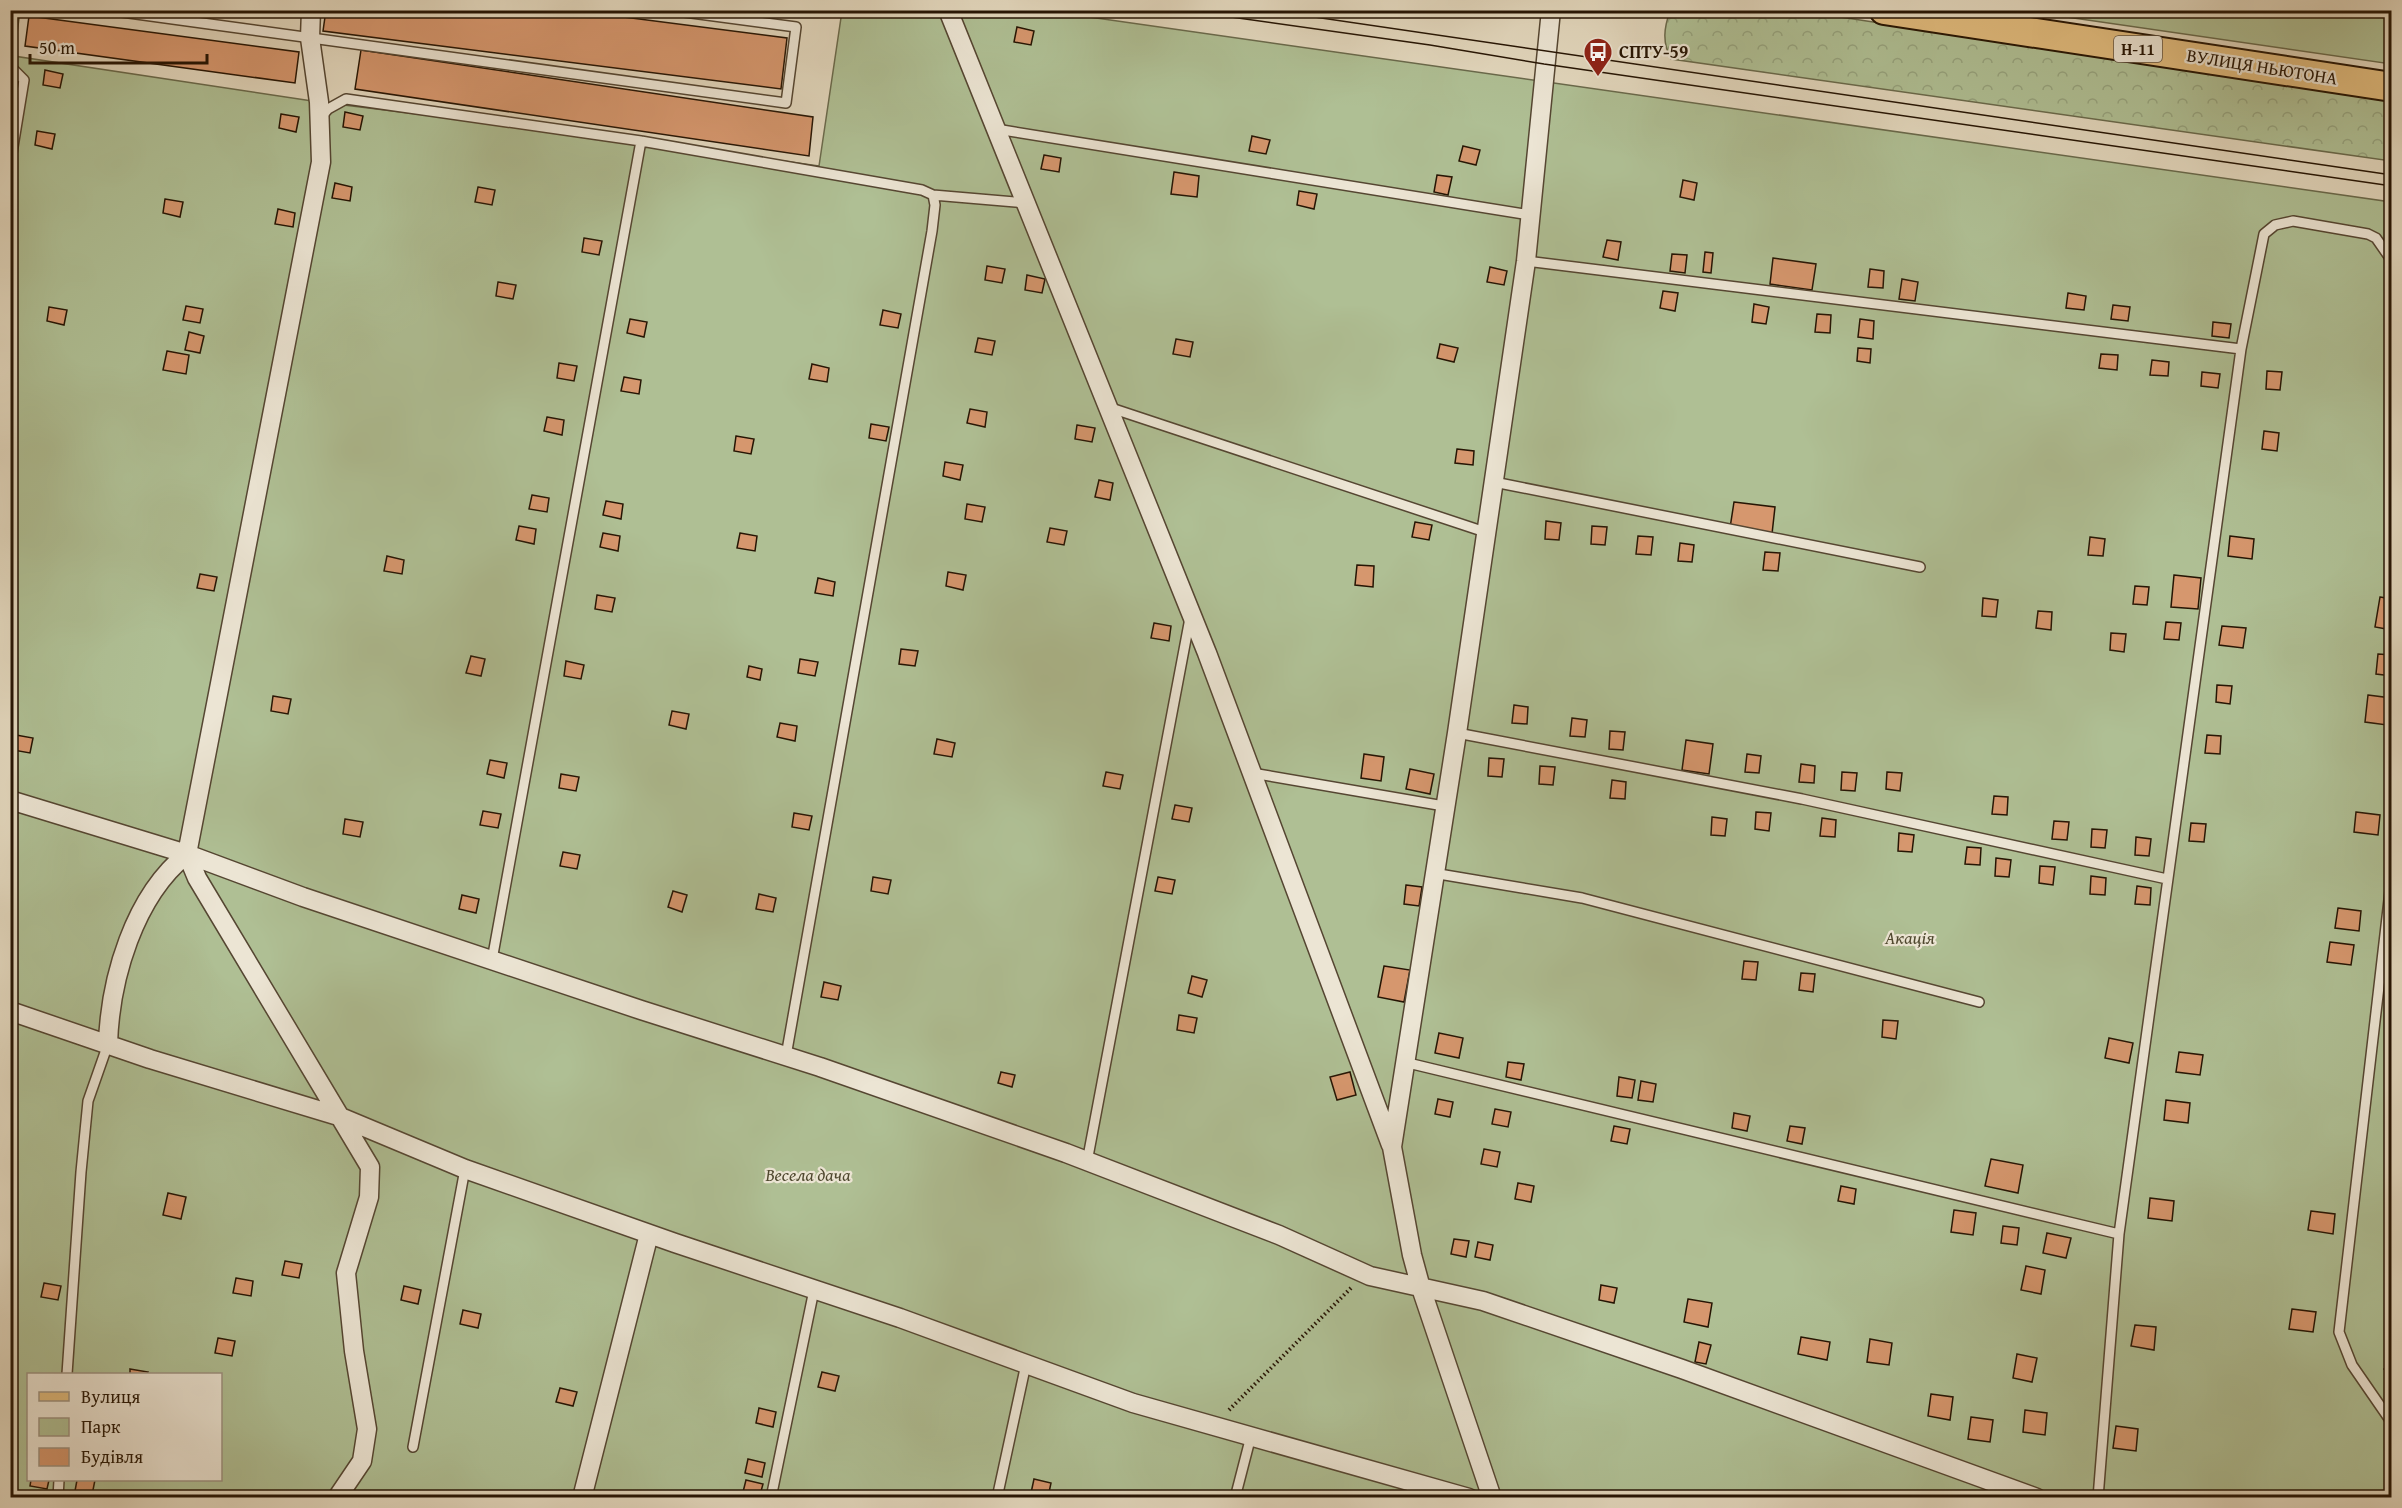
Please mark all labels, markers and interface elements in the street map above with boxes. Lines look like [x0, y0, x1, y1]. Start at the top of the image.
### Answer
scale bar [30, 27, 207, 65]
text: 50 m [39, 34, 75, 61]
bus stop icon: СПТУ-59 [1582, 36, 1614, 78]
road number: Н-11 [2114, 36, 2162, 62]
place label: СПТУ-59 [1619, 38, 1688, 65]
street label: ВУЛИЦЯ НЬЮТОНА [2185, 41, 2339, 92]
park label: Акація [1884, 924, 1935, 951]
park label: Весела дача [764, 1161, 851, 1188]
legend [27, 1373, 222, 1481]
text: Вулиця [81, 1383, 140, 1410]
text: Парк [81, 1413, 121, 1440]
text: Будівля [81, 1443, 143, 1470]

